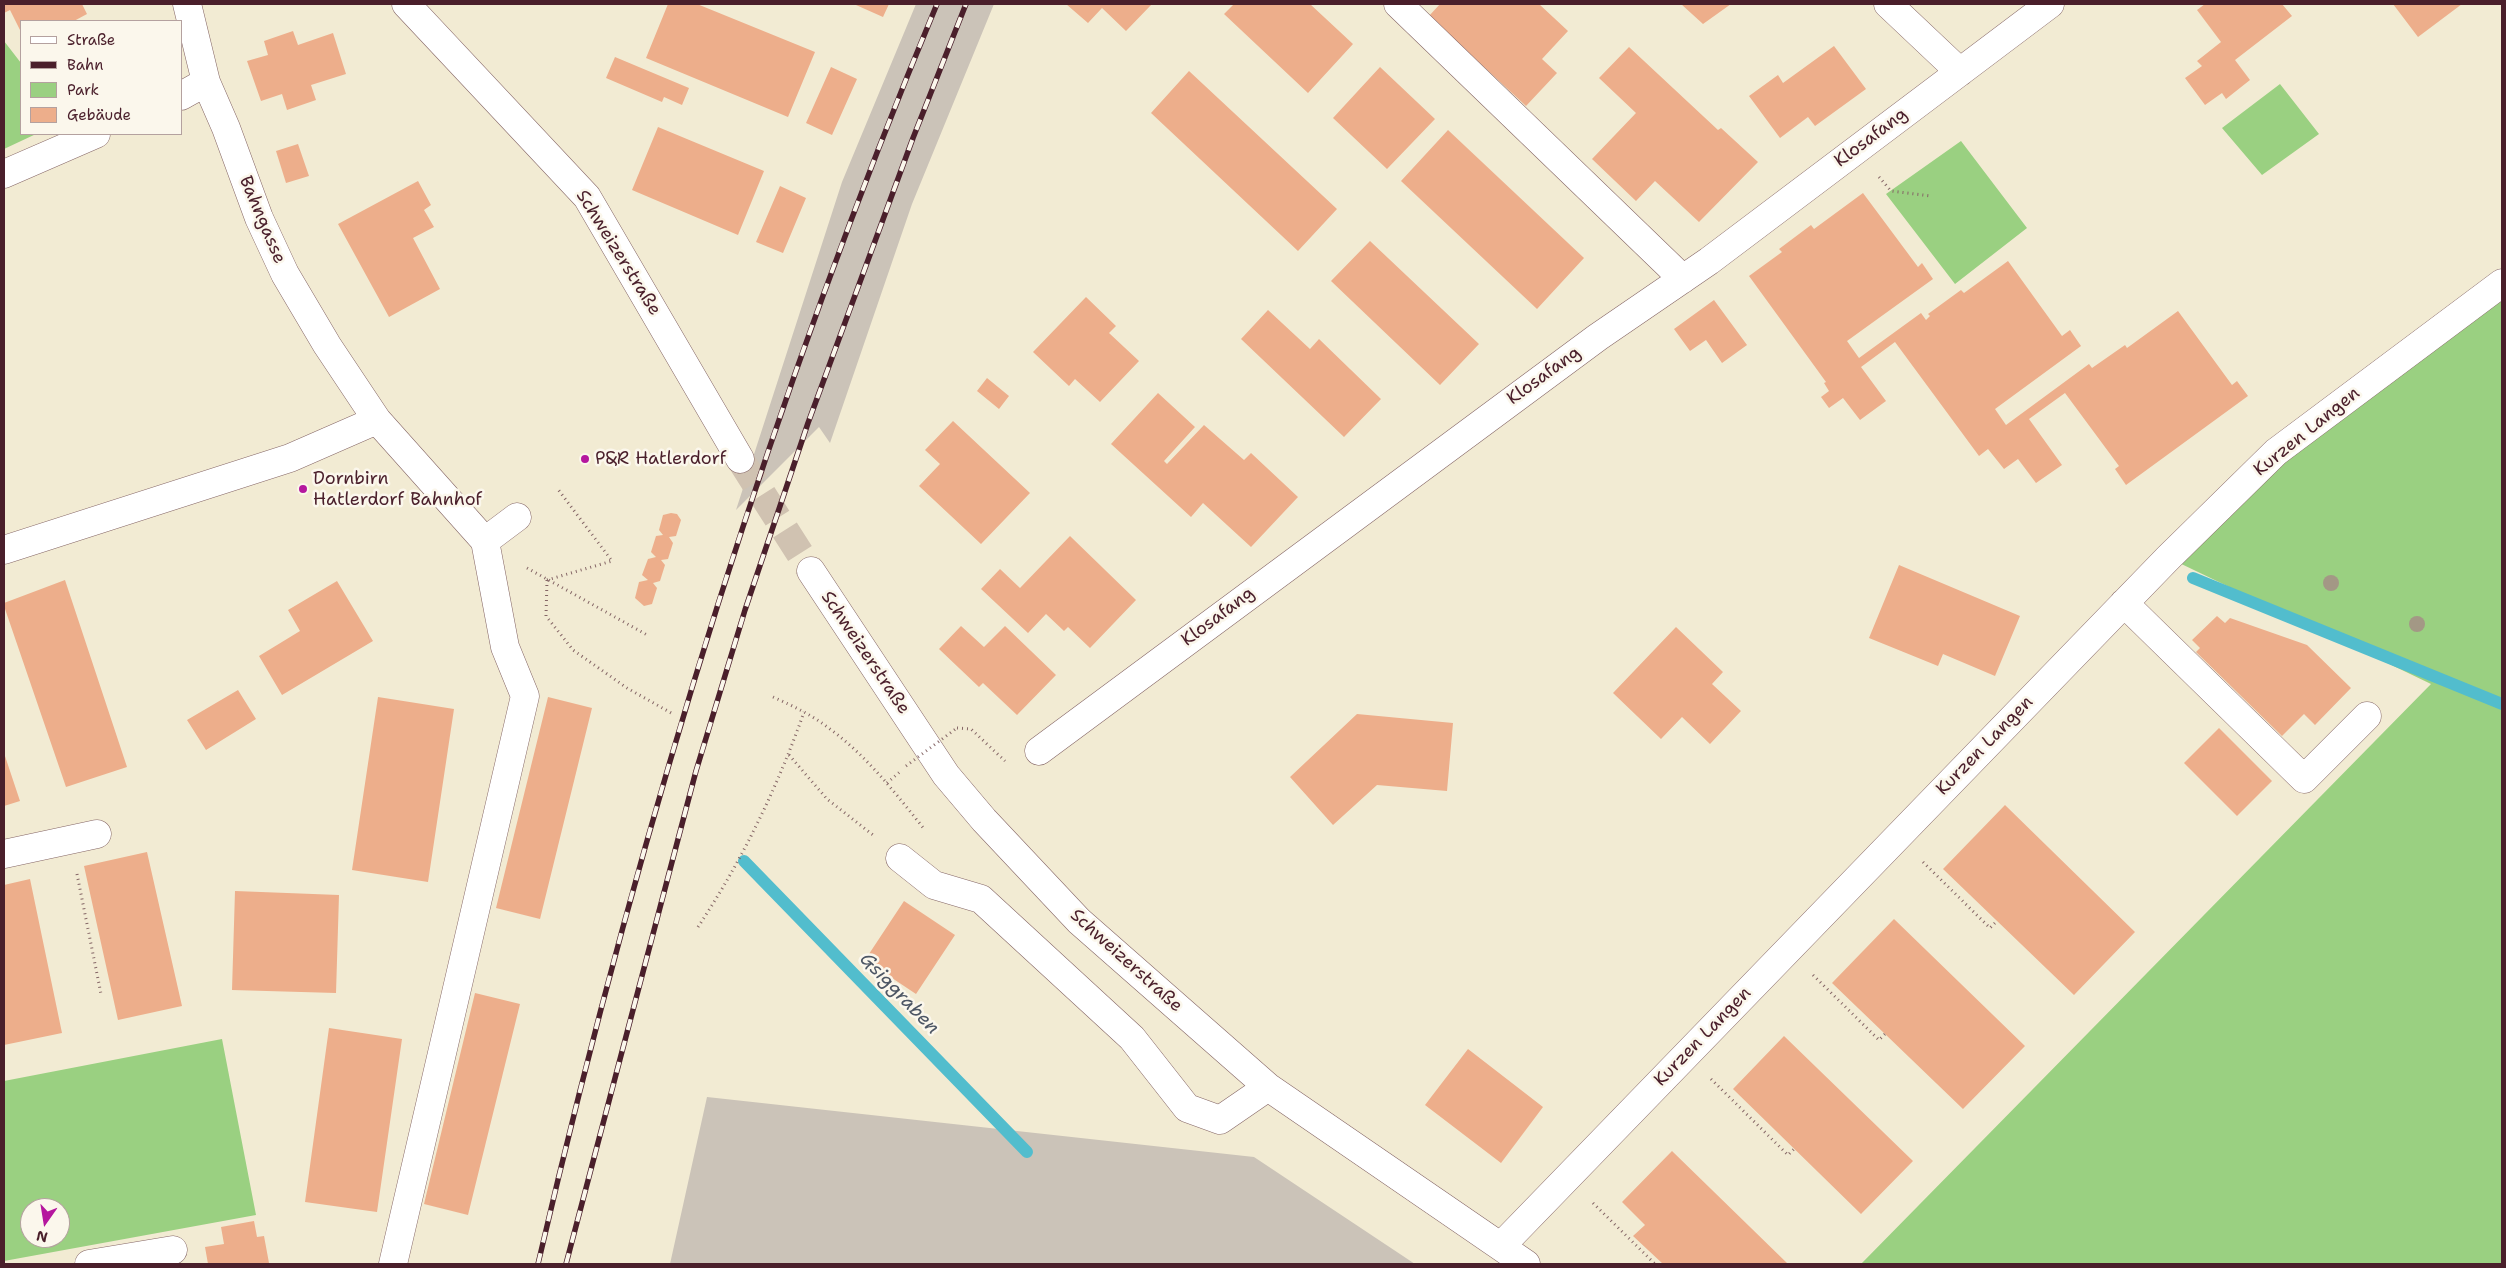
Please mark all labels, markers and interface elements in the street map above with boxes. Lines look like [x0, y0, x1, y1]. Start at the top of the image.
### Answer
legend [20, 20, 182, 135]
text: Straße [67, 30, 115, 50]
text: Bahn [67, 55, 103, 75]
text: Park [67, 80, 99, 100]
street label: Klosafang [1830, 104, 1912, 172]
text: Gebäude [67, 105, 131, 125]
street label: Bahngasse [234, 173, 290, 267]
street label: Schweizerstraße [571, 186, 665, 320]
street label: Klosafang [1503, 342, 1585, 410]
street label: Kurzen Langen [2250, 383, 2364, 481]
place label: P&R Hatlerdorf [595, 448, 726, 470]
marker: P&R Hatlerdorf [579, 453, 591, 465]
place label: Dornbirn Hatlerdorf Bahnhof [313, 468, 482, 510]
marker: Dornbirn Hatlerdorf Bahnhof [297, 483, 309, 495]
street label: Klosafang [1177, 583, 1259, 651]
street label: Schweizerstraße [816, 587, 914, 719]
street label: Kurzen Langen [1932, 692, 2038, 800]
street label: Schweizerstraße [1065, 905, 1187, 1017]
water label: Gsiggraben [854, 948, 944, 1040]
street label: Kurzen Langen [1650, 983, 1756, 1091]
north arrow [20, 1198, 70, 1248]
text: N [34, 1227, 49, 1247]

